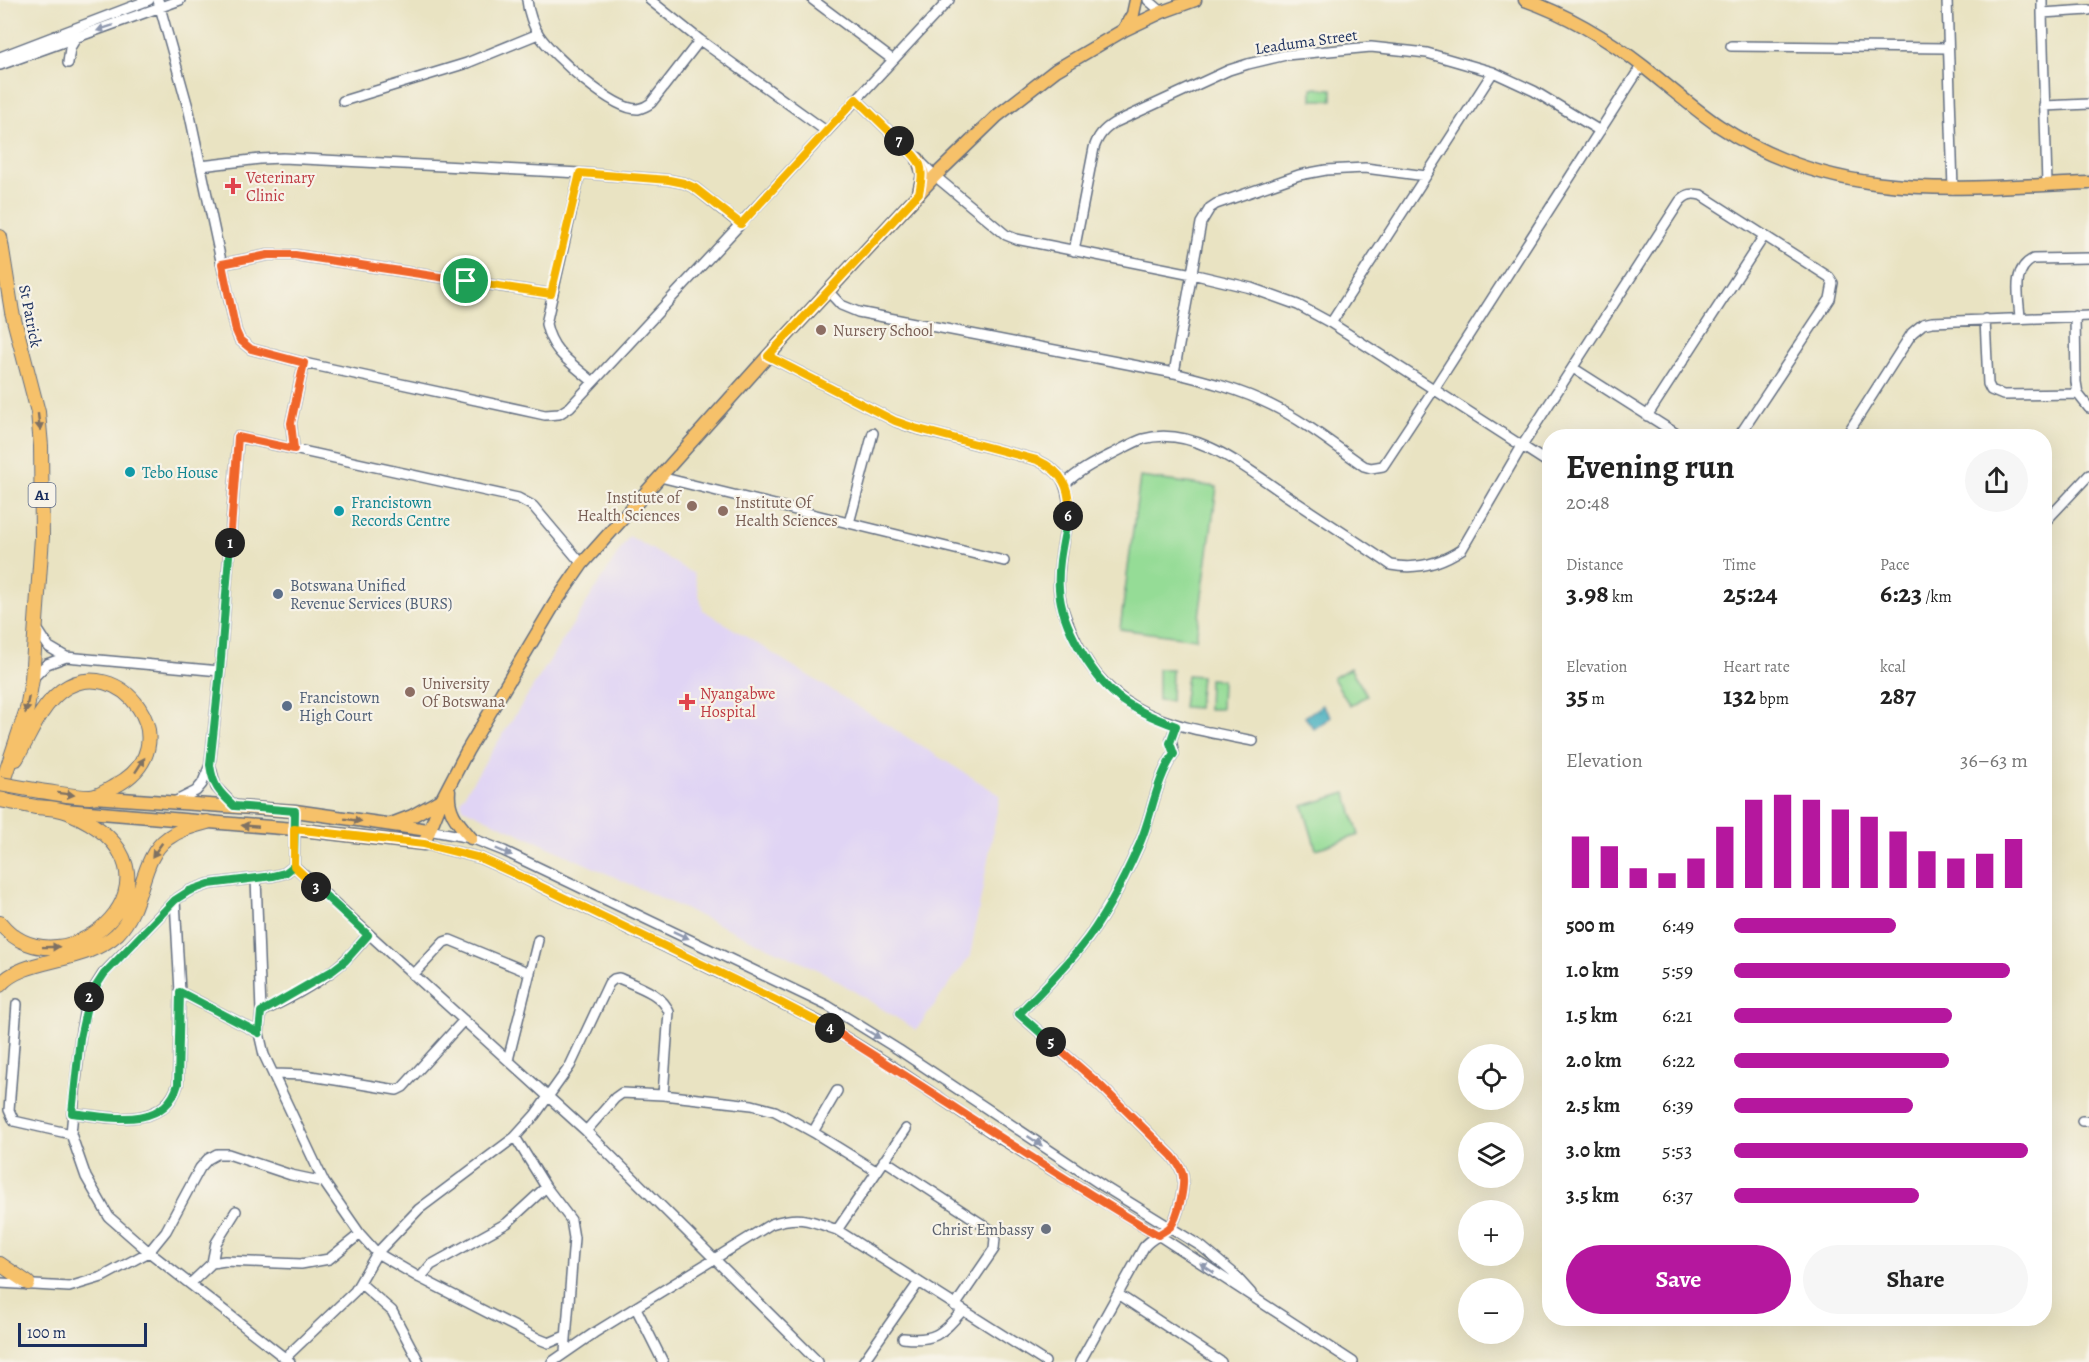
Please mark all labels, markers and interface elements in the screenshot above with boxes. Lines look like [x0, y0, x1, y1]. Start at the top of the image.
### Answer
one-way arrow [96, 23, 114, 33]
street label: Leaduma Street [1253, 24, 1359, 60]
pin: 7 [884, 126, 914, 156]
text: 7 [896, 130, 902, 152]
place label: Veterinary Clinic [245, 167, 315, 207]
marker: Veterinary Clinic [224, 177, 242, 195]
pin [440, 255, 491, 306]
icon: arrive [449, 264, 482, 297]
street label: St Patrick [13, 283, 47, 350]
place label: Nursery School [833, 320, 933, 342]
marker: Nursery School [814, 323, 828, 337]
one-way arrow [34, 413, 43, 432]
text: Evening run [1566, 444, 1735, 489]
button: share [1965, 449, 2028, 512]
place label: Tebo House [142, 462, 218, 484]
marker: Tebo House [123, 465, 137, 479]
road number: A1 [28, 483, 56, 507]
place label: Institute of Health Sciences [577, 487, 683, 527]
text: 20:48 [1566, 489, 1610, 516]
place label: Francistown Records Centre [351, 492, 450, 532]
place label: Institute Of Health Sciences [735, 492, 838, 532]
marker: Institute of Health Sciences [685, 499, 699, 513]
pin: 6 [1053, 501, 1083, 531]
marker: Francistown Records Centre [332, 504, 346, 518]
marker: Institute Of Health Sciences [716, 504, 730, 518]
text: 6 [1064, 505, 1072, 527]
pin: 1 [215, 528, 245, 558]
text: 1 [227, 532, 233, 554]
text: Distance [1566, 554, 1623, 576]
text: Time [1723, 554, 1756, 576]
text: Pace [1880, 554, 1910, 576]
place label: Botswana Unified Revenue Services (BURS) [290, 575, 452, 615]
text: 3.98 [1566, 576, 1609, 611]
text: 25:24 [1723, 576, 1778, 611]
text: 6:23 [1880, 576, 1922, 611]
text: km [1609, 586, 1633, 608]
text: /km [1922, 586, 1952, 608]
marker: Botswana Unified Revenue Services (BURS) [271, 587, 285, 601]
text: Elevation [1566, 656, 1627, 678]
text: Heart rate [1723, 656, 1790, 678]
text: kcal [1880, 656, 1906, 678]
place label: University Of Botswana [422, 673, 506, 713]
text: 35 [1566, 678, 1588, 713]
text: 132 [1723, 678, 1756, 713]
text: 287 [1880, 678, 1916, 713]
place label: Nyangabwe Hospital [700, 683, 775, 723]
marker: University Of Botswana [403, 685, 417, 699]
place label: Francistown High Court [299, 687, 380, 727]
text: m [1588, 688, 1605, 710]
text: bpm [1756, 688, 1789, 710]
marker: Nyangabwe Hospital [678, 693, 696, 711]
one-way arrow [22, 696, 31, 715]
marker: Francistown High Court [280, 699, 294, 713]
text: Elevation [1566, 747, 1643, 774]
text: 36–63 m [1960, 747, 2028, 774]
one-way arrow [134, 756, 145, 773]
one-way arrow [57, 789, 76, 799]
one-way arrow [343, 816, 362, 825]
one-way arrow [241, 821, 260, 830]
one-way arrow [151, 842, 163, 858]
one-way arrow [496, 847, 514, 857]
pin: 3 [301, 872, 331, 902]
text: 3 [313, 876, 319, 898]
text: 500 m [1566, 912, 1615, 939]
text: 6:49 [1662, 912, 1694, 939]
one-way arrow [672, 930, 689, 939]
one-way arrow [41, 942, 60, 951]
text: 1.0 km [1566, 957, 1619, 984]
text: 5:59 [1662, 957, 1693, 984]
pin: 2 [74, 982, 104, 1012]
text: 2 [85, 986, 93, 1008]
text: 1.5 km [1566, 1002, 1618, 1029]
text: 6:21 [1662, 1002, 1692, 1029]
pin: 4 [815, 1013, 845, 1043]
text: 4 [826, 1017, 834, 1039]
pin: 5 [1036, 1027, 1066, 1057]
one-way arrow [865, 1028, 881, 1039]
text: 5 [1048, 1031, 1054, 1053]
map controls [1458, 1044, 1524, 1344]
button: locate [1458, 1044, 1524, 1110]
text: 2.0 km [1566, 1047, 1622, 1074]
text: 6:22 [1662, 1047, 1695, 1074]
text: 2.5 km [1566, 1092, 1620, 1119]
text: 6:39 [1662, 1092, 1693, 1119]
button: layers [1458, 1122, 1524, 1188]
one-way arrow [1027, 1135, 1043, 1147]
text: 3.0 km [1566, 1137, 1621, 1164]
text: 5:53 [1662, 1137, 1692, 1164]
text: 3.5 km [1566, 1182, 1619, 1209]
text: 6:37 [1662, 1182, 1693, 1209]
button: + [1458, 1200, 1524, 1266]
place label: Christ Embassy [932, 1219, 1035, 1241]
marker: Christ Embassy [1039, 1222, 1053, 1236]
button: Save [1566, 1245, 1791, 1314]
button: Share [1803, 1245, 2028, 1314]
one-way arrow [1199, 1263, 1215, 1274]
button: − [1458, 1278, 1524, 1344]
scale bar [18, 1320, 147, 1348]
text: 100 m [27, 1322, 66, 1344]

